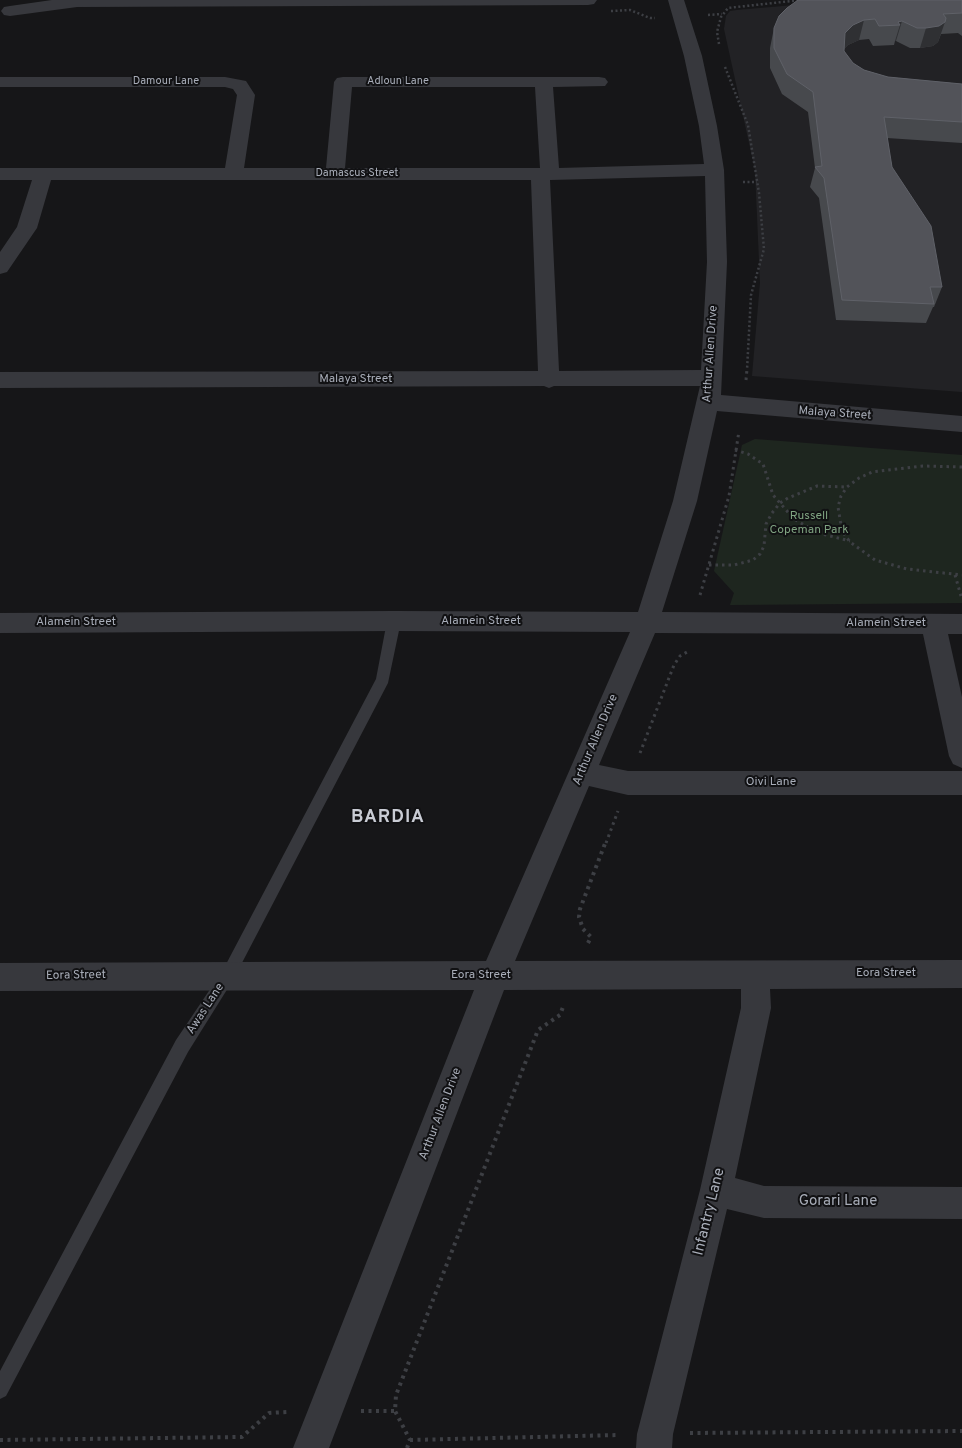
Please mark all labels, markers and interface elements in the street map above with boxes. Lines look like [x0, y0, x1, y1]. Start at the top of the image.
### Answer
street label: Damour Lane [133, 75, 199, 89]
street label: Adloun Lane [367, 75, 429, 89]
street label: Damascus Street [315, 167, 399, 181]
street label: Arthur Allen Drive [700, 305, 722, 403]
street label: Malaya Street [319, 373, 393, 387]
street label: Malaya Street [798, 404, 872, 424]
park label: Russell Copeman Park [769, 510, 849, 538]
street label: Alamein Street [441, 615, 521, 629]
street label: Alamein Street [36, 616, 116, 630]
street label: Alamein Street [846, 617, 926, 631]
street label: Arthur Allen Drive [570, 692, 622, 788]
street label: Oivi Lane [746, 776, 796, 790]
district label: BARDIA [350, 807, 426, 829]
street label: Eora Street [856, 967, 916, 981]
street label: Eora Street [46, 968, 106, 984]
street label: Eora Street [451, 969, 511, 983]
street label: Awas Lane [184, 981, 228, 1037]
street label: Arthur Allen Drive [417, 1066, 465, 1162]
street label: Infantry Lane [690, 1166, 730, 1258]
street label: Gorari Lane [799, 1193, 877, 1211]

